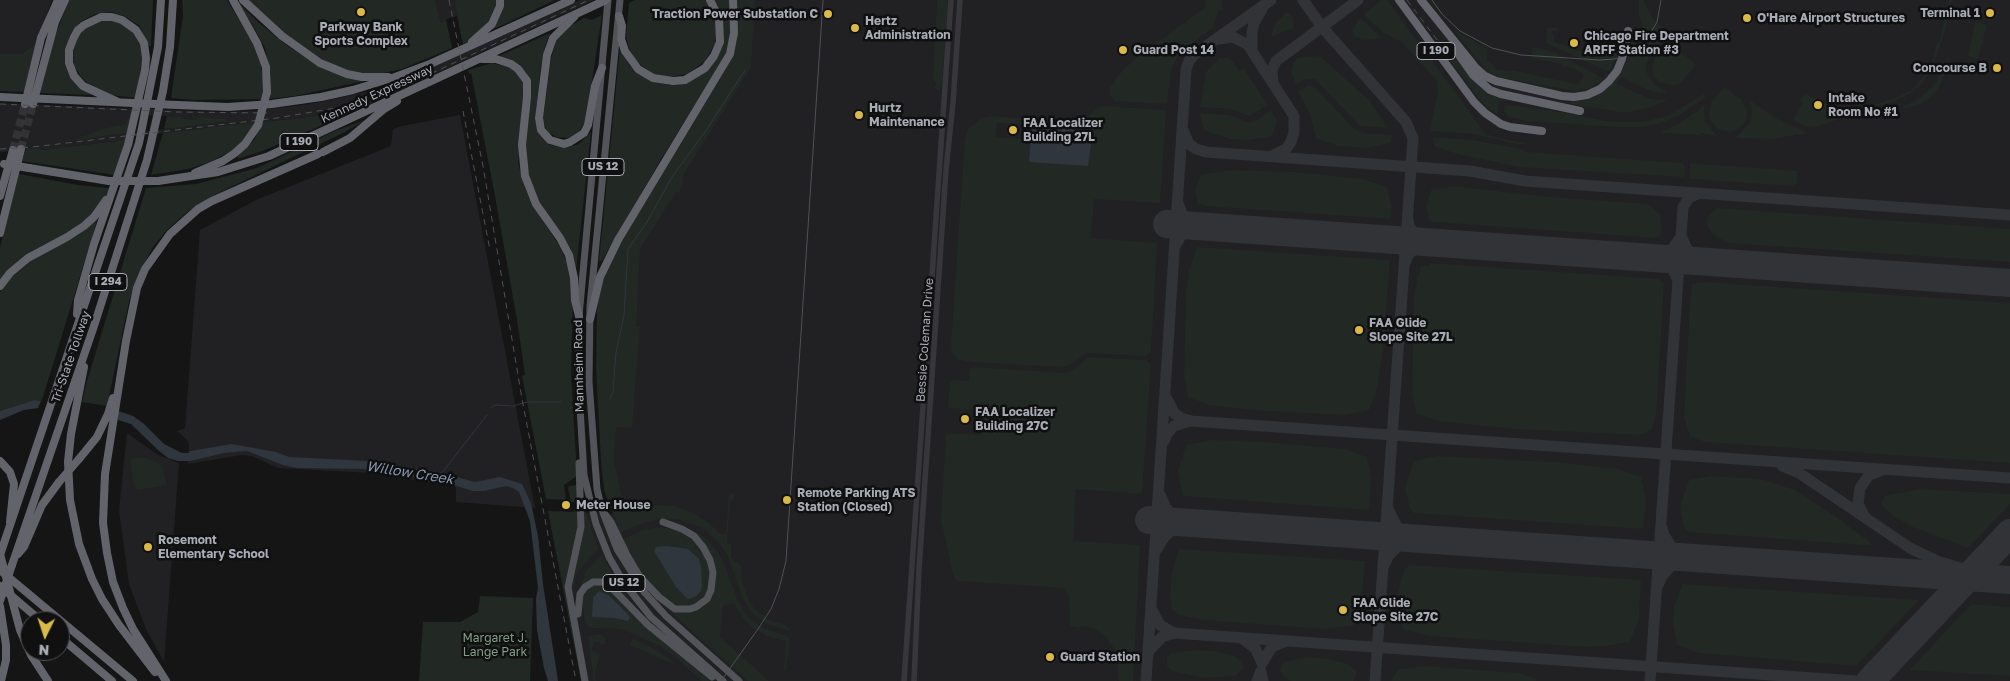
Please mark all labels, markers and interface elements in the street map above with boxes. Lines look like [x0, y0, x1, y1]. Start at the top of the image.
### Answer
marker: Parkway Bank Sports Complex [355, 6, 367, 18]
place label: Terminal 1 [1920, 6, 1980, 20]
place label: Traction Power Substation C [652, 7, 818, 21]
marker: Terminal 1 [1984, 7, 1996, 19]
marker: Traction Power Substation C [822, 8, 834, 20]
place label: O'Hare Airport Structures [1757, 11, 1905, 25]
marker: O'Hare Airport Structures [1741, 12, 1753, 24]
place label: Hertz Administration [865, 14, 951, 42]
place label: Parkway Bank Sports Complex [314, 20, 408, 48]
marker: Hertz Administration [849, 22, 861, 34]
place label: Chicago Fire Department ARFF Station #3 [1584, 29, 1729, 57]
marker: Chicago Fire Department ARFF Station #3 [1568, 37, 1580, 49]
road number: I 190 [1417, 42, 1455, 59]
place label: Guard Post 14 [1133, 43, 1214, 57]
marker: Guard Post 14 [1117, 44, 1129, 56]
place label: Concourse B [1913, 61, 1987, 75]
street label: Kennedy Expressway [319, 62, 435, 126]
marker: Concourse B [1991, 62, 2003, 74]
place label: Intake Room No #1 [1828, 91, 1898, 119]
marker: Intake Room No #1 [1812, 99, 1824, 111]
place label: Hurtz Maintenance [869, 101, 945, 129]
marker: Hurtz Maintenance [853, 109, 865, 121]
place label: FAA Localizer Building 27L [1023, 116, 1103, 144]
marker: FAA Localizer Building 27L [1007, 124, 1019, 136]
road number: I 190 [280, 134, 318, 150]
road number: US 12 [582, 158, 624, 176]
road number: I 294 [89, 274, 127, 290]
street label: Bessie Coleman Drive [913, 277, 937, 403]
street label: Tri-State Tollway [49, 309, 93, 405]
place label: FAA Glide Slope Site 27L [1369, 316, 1453, 344]
street label: Mannheim Road [571, 320, 587, 412]
marker: FAA Glide Slope Site 27L [1353, 324, 1365, 336]
place label: FAA Localizer Building 27C [975, 405, 1055, 433]
marker: FAA Localizer Building 27C [959, 413, 971, 425]
water label: Willow Creek [365, 458, 455, 488]
place label: Remote Parking ATS Station (Closed) [797, 486, 915, 514]
marker: Remote Parking ATS Station (Closed) [781, 494, 793, 506]
place label: Meter House [576, 498, 651, 512]
marker: Meter House [560, 499, 572, 511]
place label: Rosemont Elementary School [158, 533, 269, 561]
marker: Rosemont Elementary School [142, 541, 154, 553]
road number: US 12 [603, 574, 645, 592]
place label: FAA Glide Slope Site 27C [1353, 596, 1438, 624]
marker: FAA Glide Slope Site 27C [1337, 604, 1349, 616]
north arrow [20, 611, 70, 661]
park label: Margaret J. Lange Park [462, 631, 528, 659]
text: N [38, 642, 50, 659]
place label: Guard Station [1060, 650, 1140, 664]
marker: Guard Station [1044, 651, 1056, 663]

